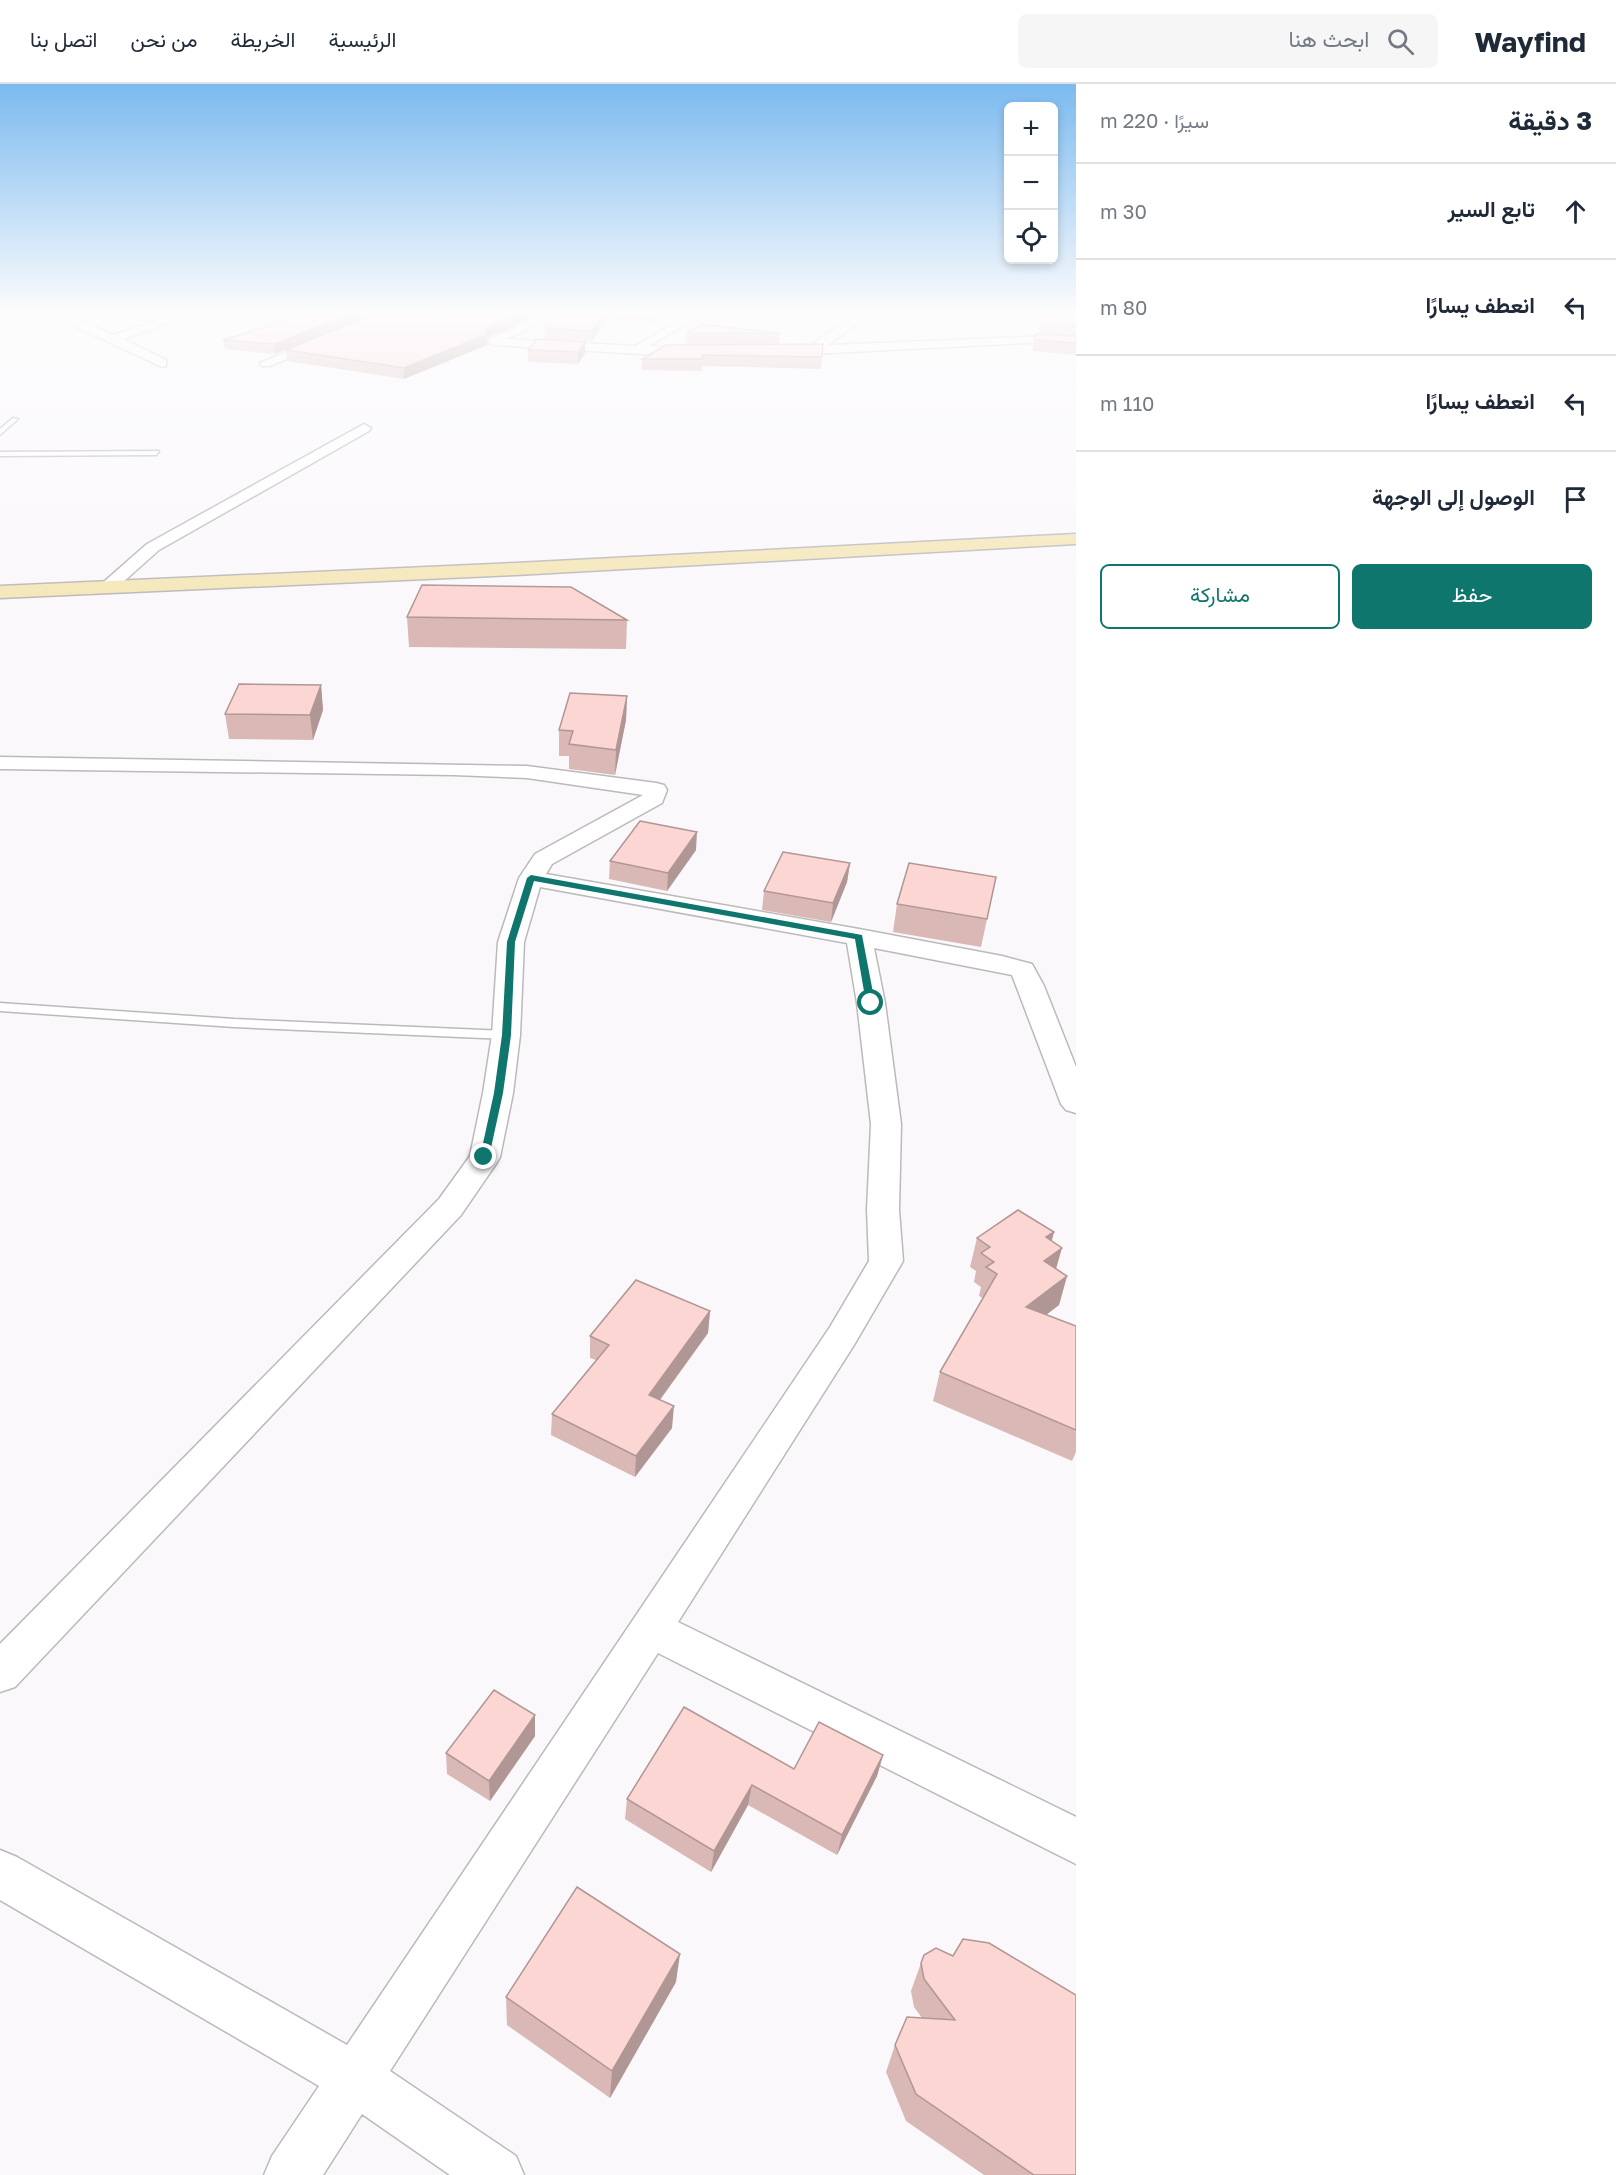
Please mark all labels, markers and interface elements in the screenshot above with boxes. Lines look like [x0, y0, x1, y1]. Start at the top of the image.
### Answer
search box [1018, 14, 1438, 68]
text: ابحث هنا [1288, 25, 1369, 52]
icon: search [1384, 25, 1417, 58]
text: Wayfind [1474, 25, 1586, 58]
text: اتصل بنا [30, 26, 97, 52]
text: من نحن [130, 26, 198, 52]
text: الخريطة [231, 26, 295, 52]
text: الرئيسية [328, 26, 396, 52]
map controls [1004, 102, 1058, 264]
button: + [1004, 102, 1058, 156]
text: 3 دقيقة [1508, 105, 1592, 136]
text: سيرًا · 220 m [1100, 108, 1209, 132]
button: − [1004, 156, 1058, 210]
text: تابع السير [1447, 195, 1535, 222]
icon: ahead [1559, 195, 1592, 228]
text: 30 m [1100, 199, 1147, 223]
button: locate [1004, 210, 1058, 264]
text: انعطف يسارًا [1425, 291, 1535, 318]
icon: left [1559, 291, 1592, 324]
text: 80 m [1100, 295, 1147, 319]
text: انعطف يسارًا [1425, 387, 1535, 414]
icon: left [1559, 387, 1592, 420]
text: 110 m [1100, 391, 1155, 415]
text: الوصول إلى الوجهة [1372, 483, 1535, 510]
icon: arrive [1559, 483, 1592, 516]
button: مشاركة [1100, 564, 1340, 629]
button: حفظ [1352, 564, 1592, 629]
route start [857, 989, 883, 1015]
route end [470, 1143, 496, 1169]

